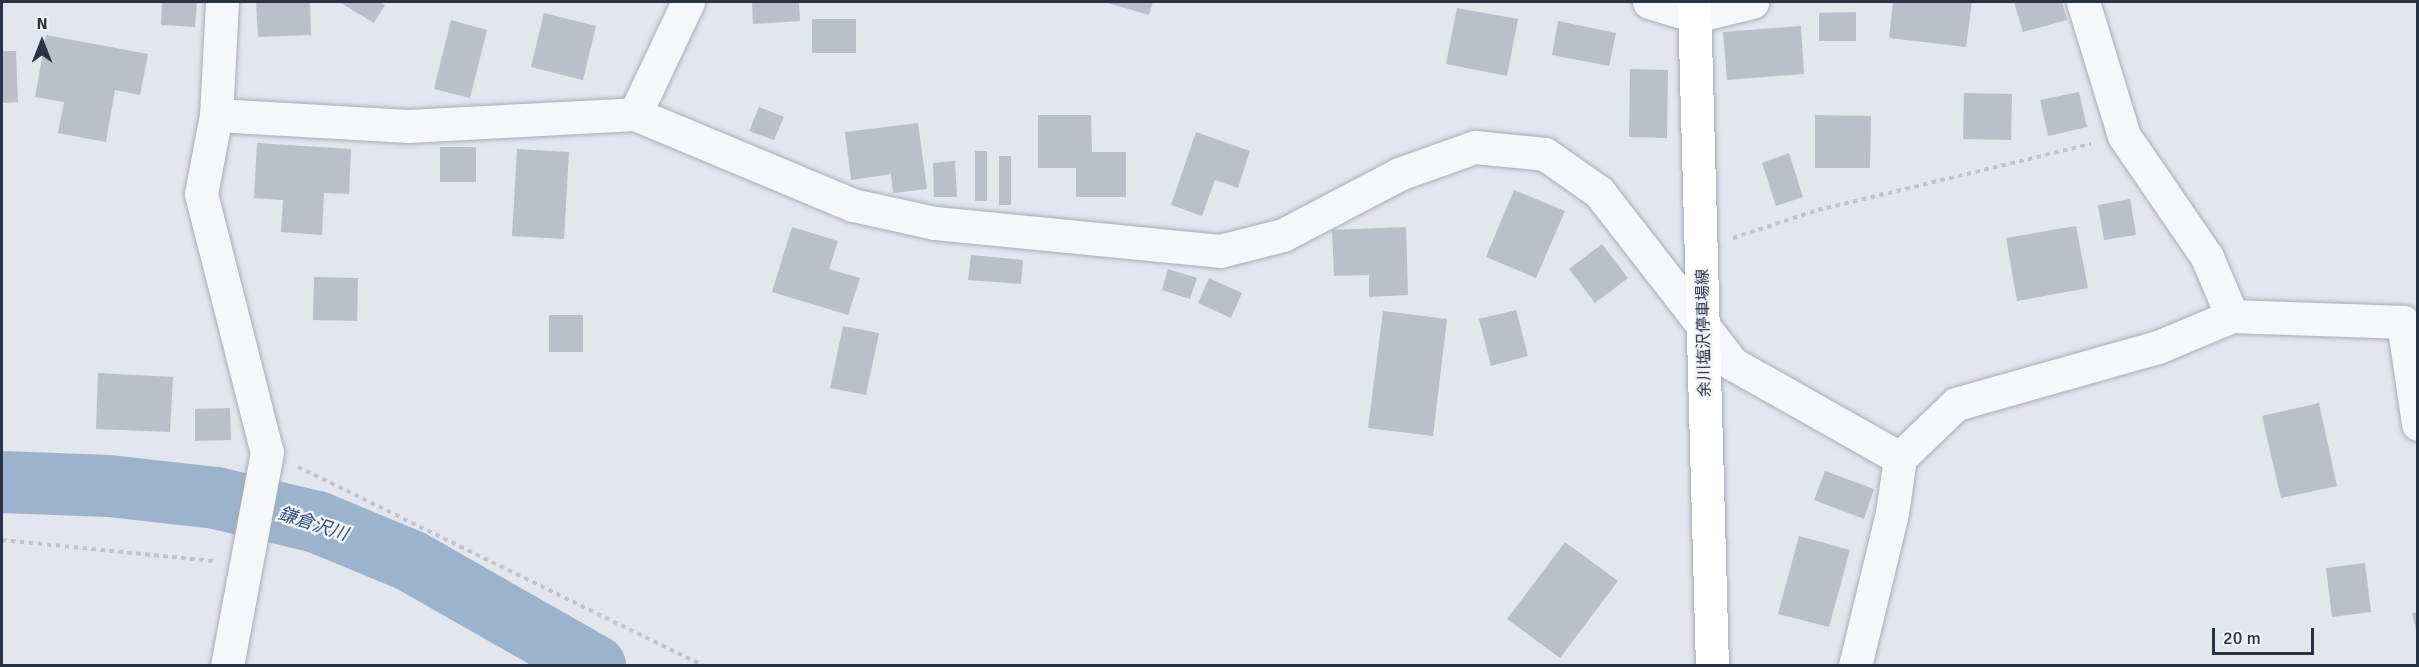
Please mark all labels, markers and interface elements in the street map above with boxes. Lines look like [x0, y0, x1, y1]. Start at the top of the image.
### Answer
north arrow [12, 12, 72, 72]
text: N [36, 14, 48, 34]
street label: 余川塩沢停車場線 [1693, 269, 1715, 397]
water label: 鎌倉沢川 [275, 503, 351, 545]
scale bar [2215, 616, 2317, 654]
text: 20 m [2223, 627, 2261, 649]

